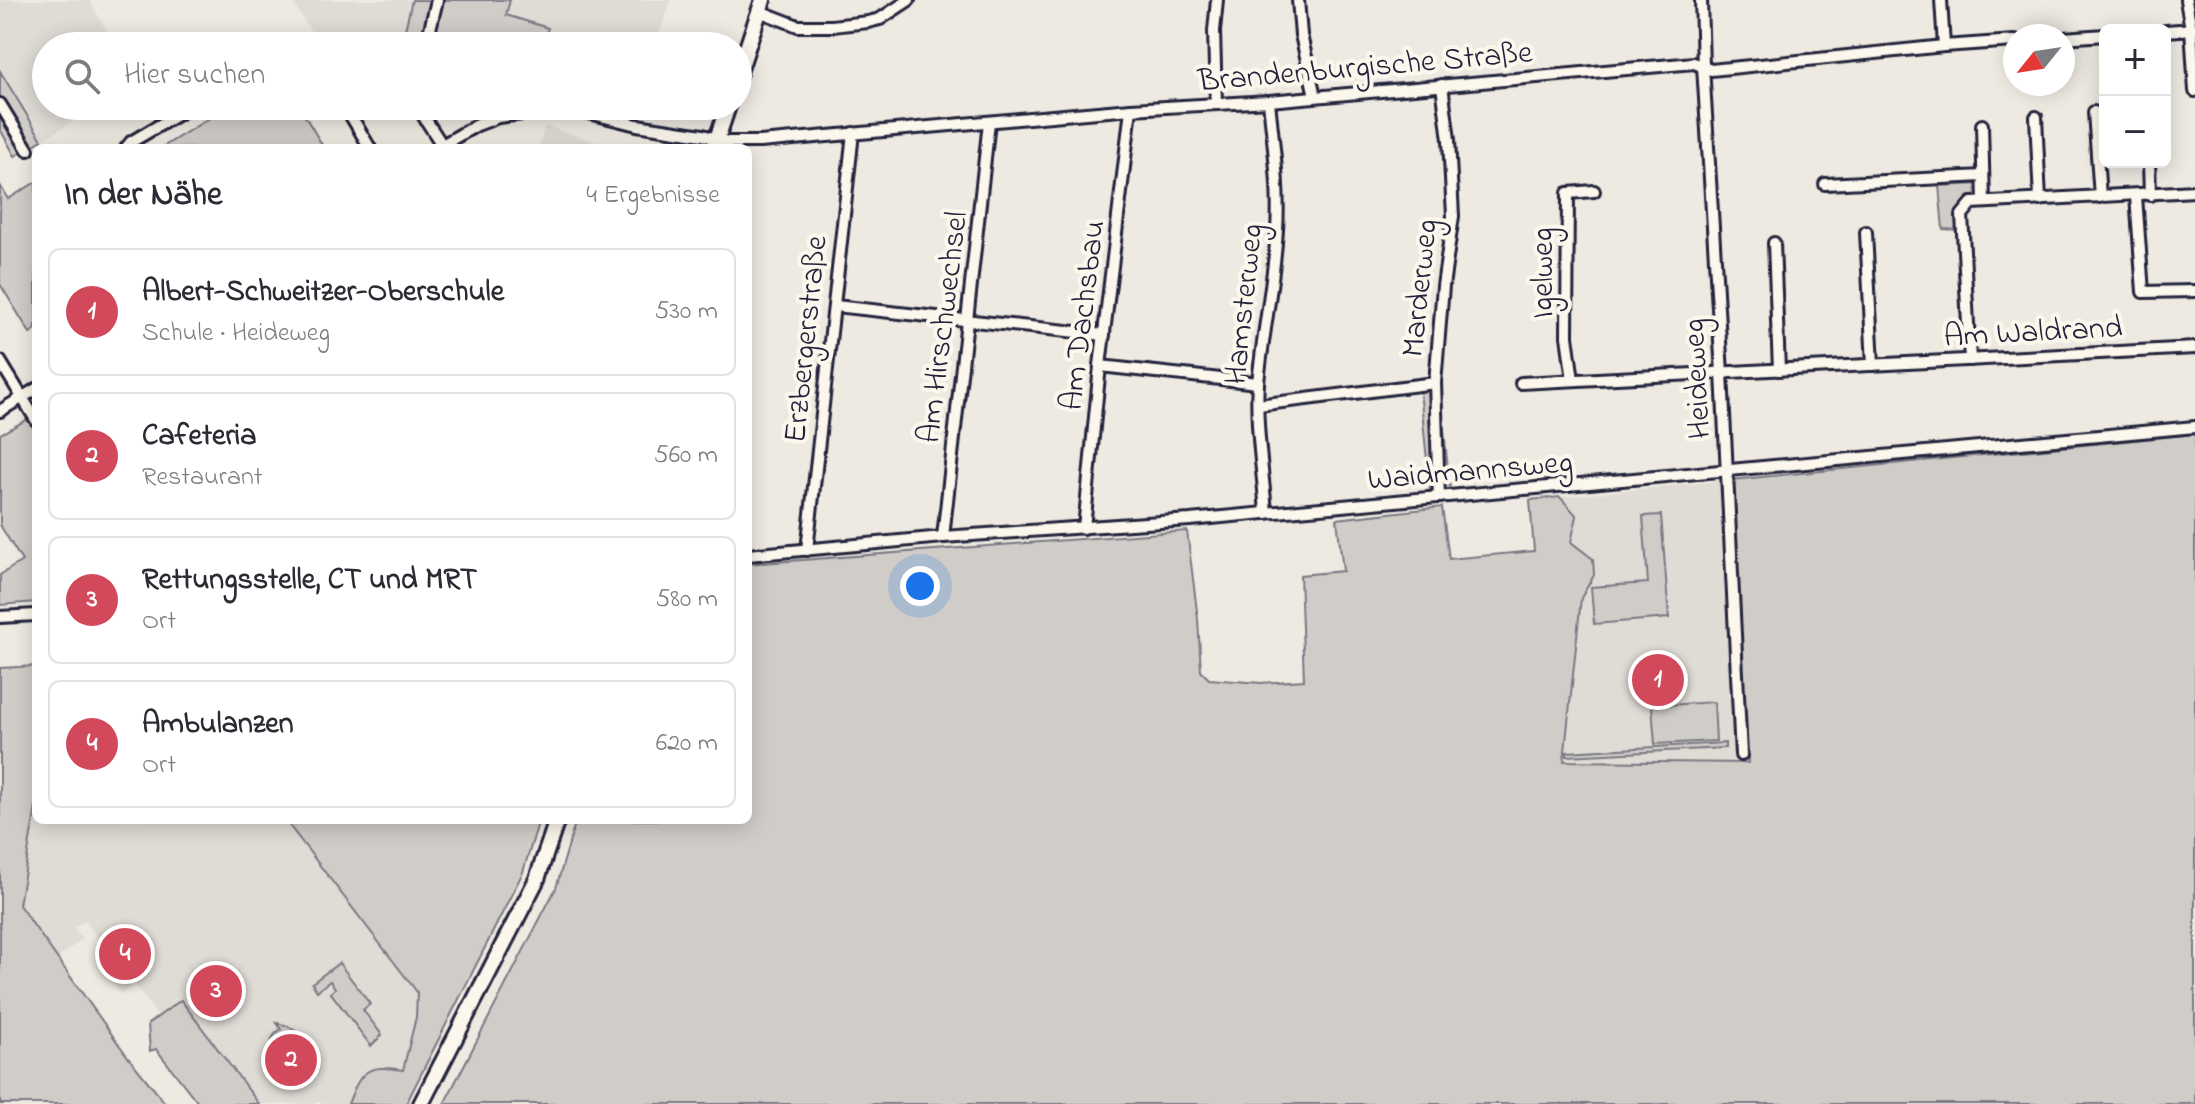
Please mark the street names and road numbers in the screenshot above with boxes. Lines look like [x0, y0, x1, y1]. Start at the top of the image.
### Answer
street label: Brandenburgische Straße [1195, 30, 1535, 107]
street label: Am Hirschwechsel [907, 209, 982, 446]
street label: Marderweg [1391, 217, 1452, 360]
street label: Am Dachsbau [1049, 218, 1119, 413]
street label: Hamsterweg [1214, 221, 1277, 387]
street label: Igelweg [1521, 227, 1568, 319]
street label: Erzbergerstraße [773, 233, 842, 445]
street label: Am Waldrand [1943, 305, 2124, 362]
street label: Heideweg [1672, 317, 1725, 440]
street label: Waidmannsweg [1366, 440, 1575, 505]

